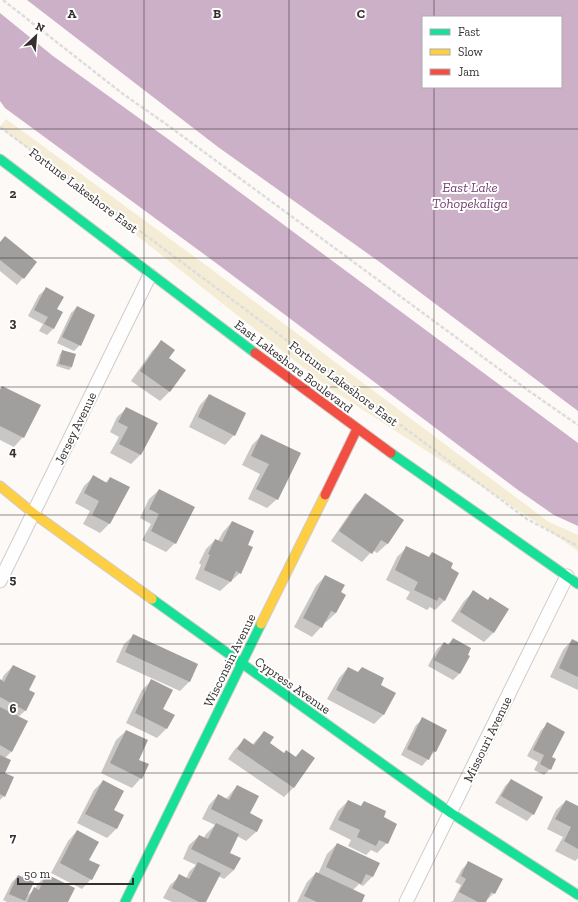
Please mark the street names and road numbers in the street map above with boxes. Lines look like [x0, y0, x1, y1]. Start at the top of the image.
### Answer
street label: Fortune Lakeshore East [26, 145, 141, 236]
street label: East Lakeshore Boulevard [232, 317, 356, 416]
street label: Fortune Lakeshore East [286, 338, 401, 429]
street label: Jersey Avenue [51, 390, 99, 467]
street label: Wisconsin Avenue [200, 611, 259, 709]
street label: Cypress Avenue [252, 654, 333, 717]
street label: Missouri Avenue [460, 694, 515, 784]

